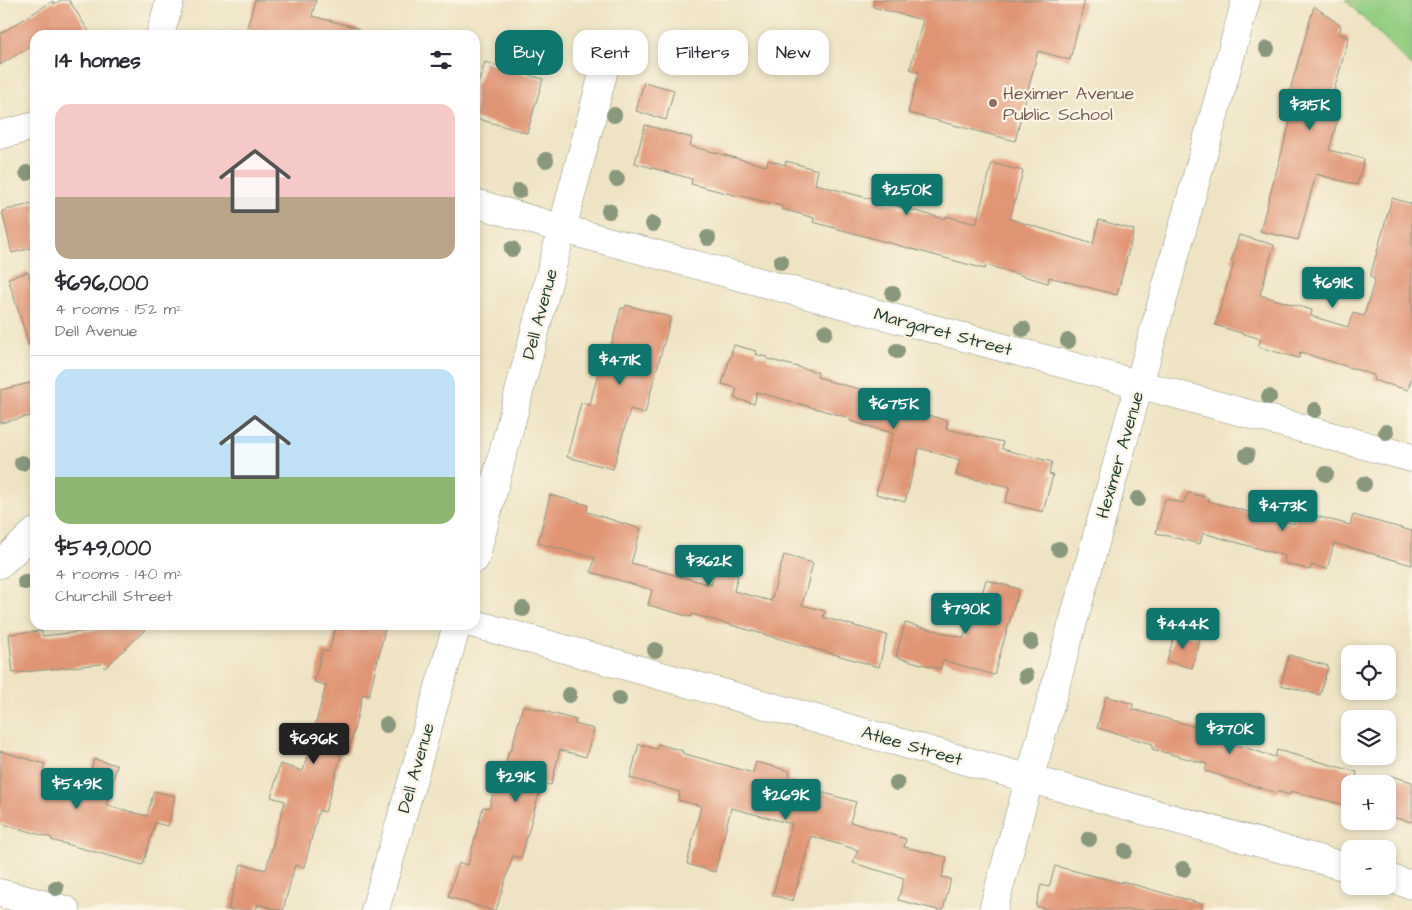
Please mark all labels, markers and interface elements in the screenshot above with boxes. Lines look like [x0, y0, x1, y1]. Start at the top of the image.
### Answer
chip: Buy [495, 30, 563, 75]
chip: Rent [573, 30, 648, 75]
chip: Filters [658, 30, 748, 75]
chip: New [758, 30, 829, 75]
text: 14 homes [55, 46, 141, 75]
icon: filters [427, 46, 455, 74]
place label: Heximer Avenue Public School [1003, 81, 1134, 127]
pin: $315K [1275, 88, 1345, 131]
text: $315K [1290, 94, 1330, 116]
marker: Heximer Avenue Public School [987, 97, 999, 109]
icon: home [210, 136, 300, 226]
pin: $250K [872, 174, 942, 216]
text: $250K [882, 179, 932, 201]
street label: Dell Avenue [516, 266, 564, 362]
pin: $691K [1298, 266, 1368, 309]
text: $696,000 [55, 269, 148, 298]
text: $691K [1313, 272, 1353, 294]
text: 4 rooms · 152 m² [55, 298, 182, 320]
street label: Margaret Street [871, 302, 1016, 364]
text: Dell Avenue [55, 320, 137, 342]
pin: $471K [585, 344, 655, 386]
text: $471K [599, 349, 641, 371]
pin: $675K [859, 388, 929, 430]
street label: Heximer Avenue [1090, 388, 1150, 522]
text: $675K [869, 393, 919, 415]
icon: home [210, 402, 300, 492]
pin: $473K [1248, 490, 1318, 532]
text: $473K [1259, 495, 1307, 517]
text: $549,000 [55, 534, 151, 563]
pin: $362K [674, 544, 744, 587]
text: $362K [686, 550, 732, 572]
text: 4 rooms · 140 m² [55, 563, 183, 585]
text: Churchill Street [55, 585, 172, 607]
pin: $790K [931, 592, 1001, 635]
text: $790K [942, 598, 990, 620]
pin: $444K [1148, 608, 1218, 650]
text: $444K [1157, 613, 1209, 635]
map controls [1341, 645, 1396, 895]
button: locate [1341, 645, 1396, 700]
button: layers [1341, 710, 1396, 765]
pin: $370K [1195, 712, 1265, 755]
text: $370K [1207, 718, 1253, 740]
street label: Dell Avenue [391, 720, 441, 816]
street label: Atlee Street [859, 720, 966, 773]
pin: $696K [279, 722, 349, 765]
text: $696K [290, 728, 338, 750]
pin: $291K [481, 760, 551, 803]
text: $291K [497, 766, 535, 788]
pin: $549K [42, 768, 112, 810]
text: $549K [52, 773, 102, 795]
button: + [1341, 775, 1396, 830]
pin: $269K [751, 778, 821, 821]
text: $269K [763, 784, 809, 806]
button: − [1341, 840, 1396, 895]

